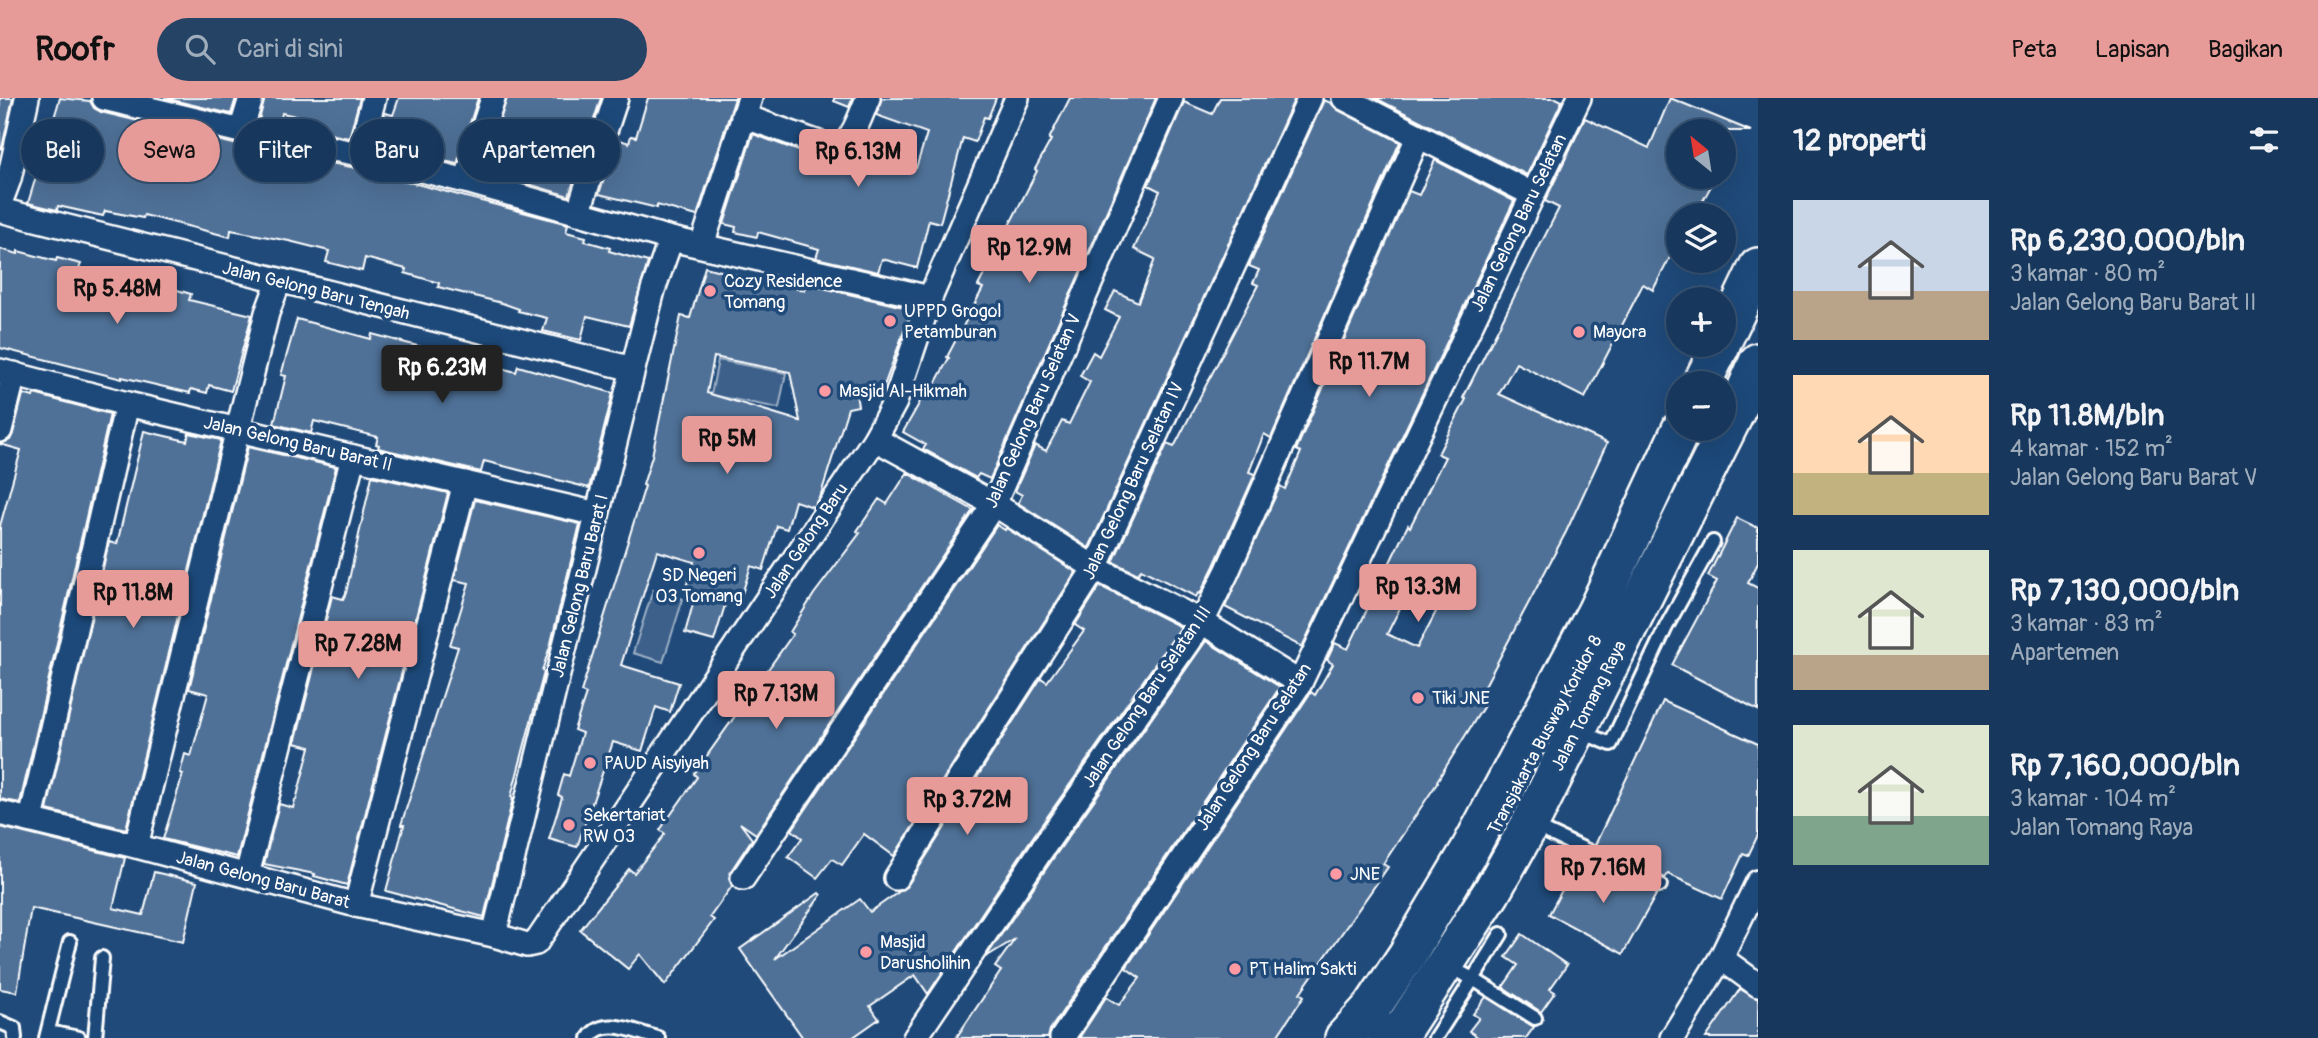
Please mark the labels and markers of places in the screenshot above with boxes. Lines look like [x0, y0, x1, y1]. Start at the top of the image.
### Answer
pin: Rp 6.13M [786, 130, 930, 189]
pin: Rp 12.9M [957, 226, 1101, 285]
pin: Rp 5.48M [45, 266, 189, 326]
place label: Cozy Residence Tomang [724, 270, 842, 314]
marker: Cozy Residence Tomang [702, 283, 718, 299]
place label: UPPD Grogol Petamburan [904, 300, 1002, 344]
marker: UPPD Grogol Petamburan [882, 313, 898, 329]
place label: Mayora [1593, 321, 1646, 344]
marker: Mayora [1571, 324, 1587, 340]
pin: Rp 11.7M [1297, 340, 1441, 399]
pin: Rp 6.23M [370, 345, 514, 405]
place label: Masjid Al-Hikmah [839, 380, 967, 403]
marker: Masjid Al-Hikmah [817, 383, 833, 399]
pin: Rp 5M [678, 416, 776, 476]
marker: SD Negeri 03 Tomang [691, 545, 707, 561]
place label: SD Negeri 03 Tomang [655, 564, 743, 608]
pin: Rp 13.3M [1346, 564, 1490, 624]
pin: Rp 11.8M [61, 570, 205, 630]
pin: Rp 7.28M [286, 622, 430, 681]
pin: Rp 7.13M [704, 672, 848, 731]
place label: Tiki JNE [1432, 687, 1490, 710]
marker: Tiki JNE [1410, 690, 1426, 706]
place label: PAUD Aisyiyah [604, 752, 709, 775]
marker: PAUD Aisyiyah [582, 755, 598, 771]
pin: Rp 3.72M [895, 778, 1039, 837]
place label: Sekertariat RW 03 [583, 804, 666, 848]
marker: Sekertariat RW 03 [561, 817, 577, 833]
pin: Rp 7.16M [1531, 846, 1675, 905]
place label: JNE [1350, 863, 1380, 886]
marker: JNE [1328, 866, 1344, 882]
place label: Masjid Darusholihin [880, 931, 971, 975]
marker: Masjid Darusholihin [858, 944, 874, 960]
place label: PT Halim Sakti [1249, 958, 1356, 981]
marker: PT Halim Sakti [1227, 961, 1243, 977]

